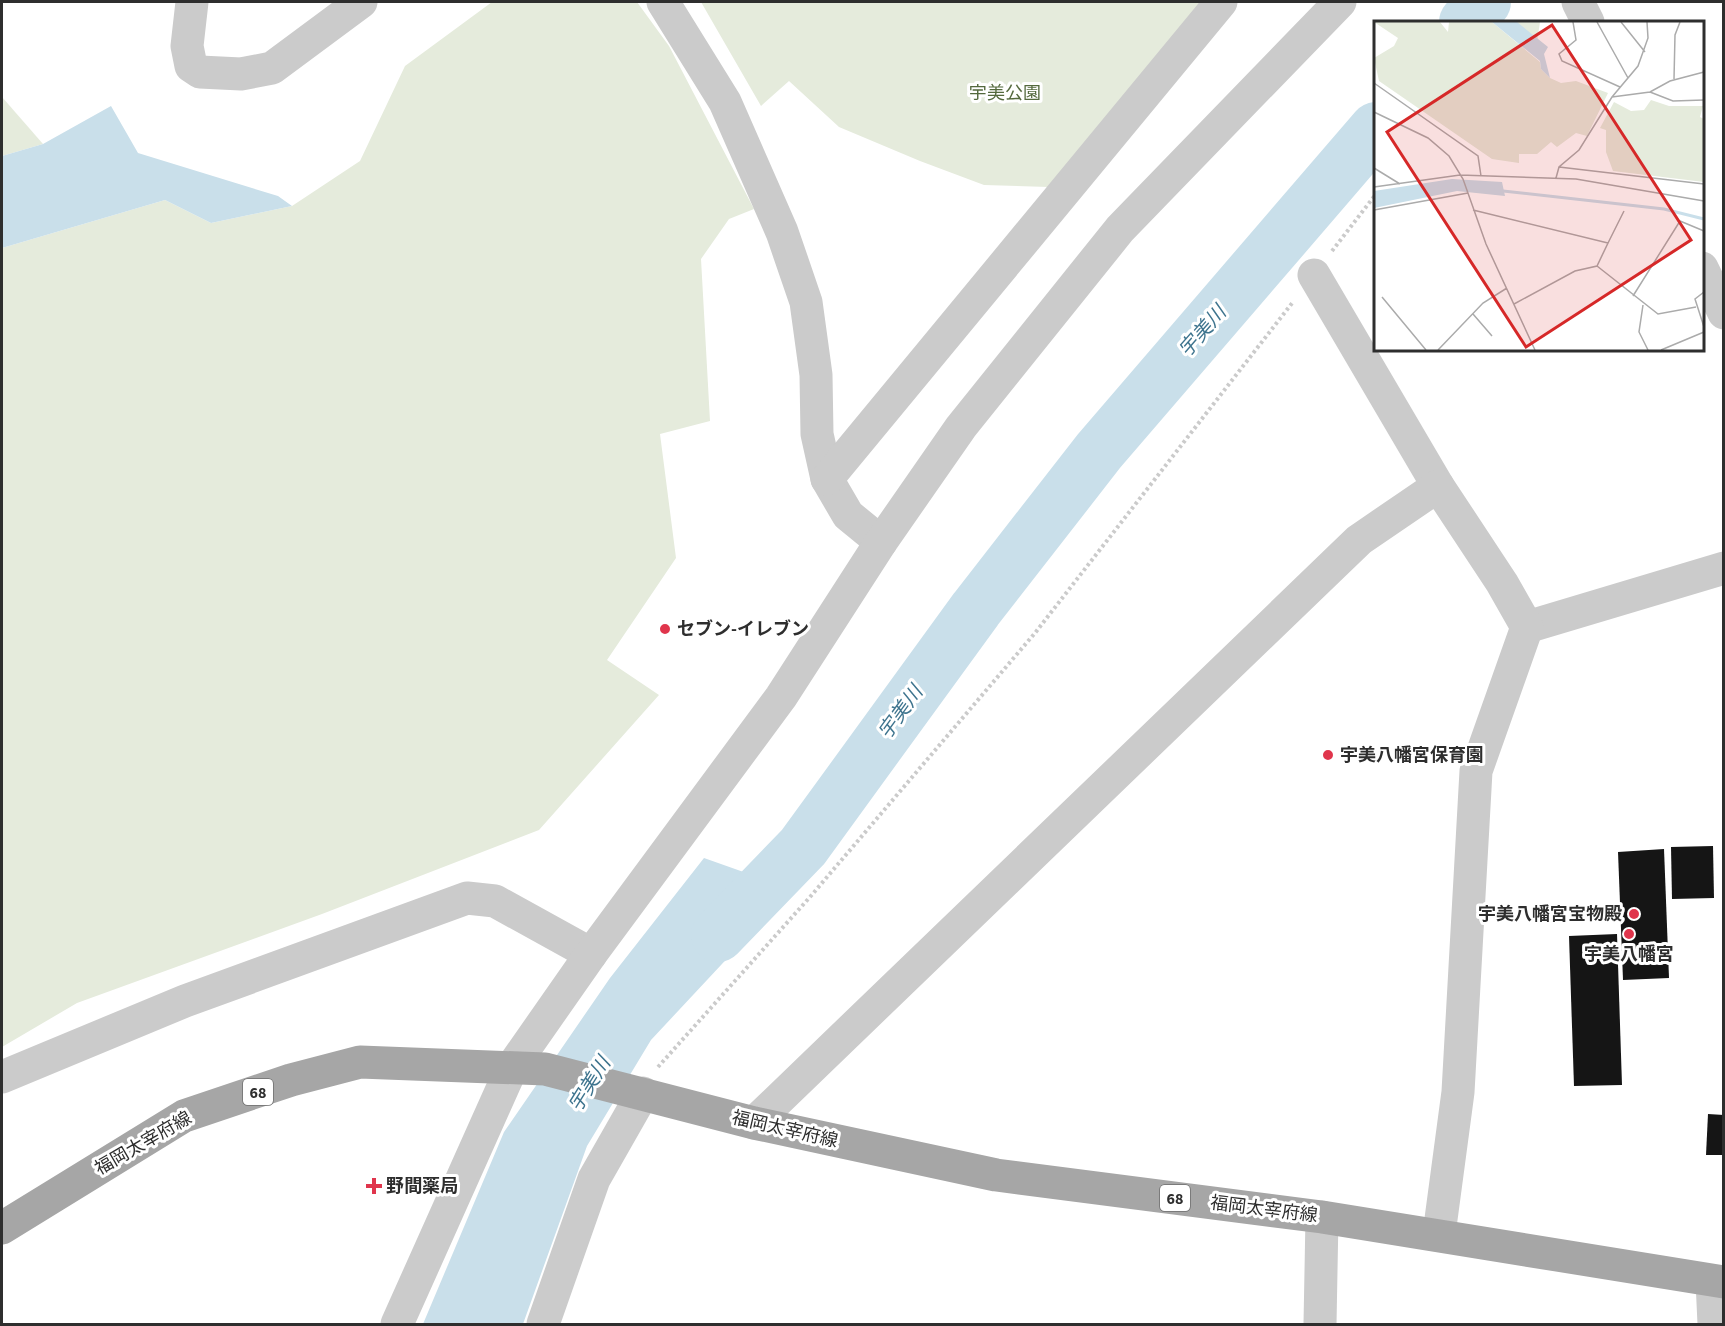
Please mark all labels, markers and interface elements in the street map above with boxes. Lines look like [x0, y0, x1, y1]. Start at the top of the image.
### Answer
inset map [1374, 21, 1704, 351]
park label: 宇美公園 [969, 81, 1041, 106]
water label: 宇美川 [1173, 298, 1234, 363]
place label: セブン-イレブン [677, 617, 809, 642]
marker: セブン-イレブン [658, 622, 672, 636]
water label: 宇美川 [872, 678, 931, 745]
place label: 宇美八幡宮保育園 [1340, 743, 1484, 768]
marker: 宇美八幡宮保育園 [1321, 748, 1335, 762]
place label: 宇美八幡宮宝物殿 [1478, 902, 1622, 927]
marker: 宇美八幡宮宝物殿 [1627, 907, 1641, 921]
marker: 宇美八幡宮 [1622, 927, 1636, 941]
place label: 宇美八幡宮 [1584, 942, 1674, 967]
water label: 宇美川 [562, 1050, 619, 1117]
road number: 68 [243, 1079, 273, 1105]
street label: 福岡太宰府線 [729, 1105, 840, 1154]
street label: 福岡太宰府線 [90, 1106, 196, 1181]
place label: 野間薬局 [386, 1174, 458, 1199]
marker: 野間薬局 [367, 1179, 381, 1193]
road number: 68 [1160, 1185, 1190, 1211]
street label: 福岡太宰府線 [1209, 1191, 1319, 1228]

